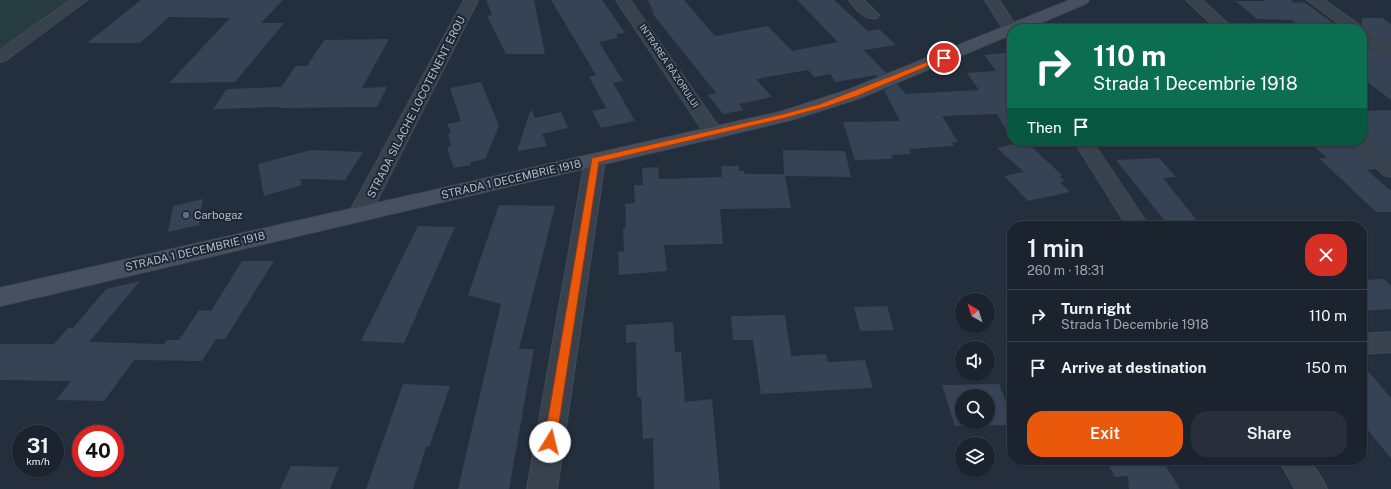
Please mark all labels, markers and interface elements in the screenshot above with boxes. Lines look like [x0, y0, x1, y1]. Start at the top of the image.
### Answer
street label: STRADA SILACHE LOCOTENENT EROU [365, 14, 467, 200]
street label: INTRAREA RĂZORULUI [637, 22, 701, 110]
text: 110 m [1093, 39, 1166, 72]
icon: right [1027, 40, 1079, 92]
pin [927, 41, 961, 75]
icon: arrive [933, 47, 955, 69]
text: Strada 1 Decembrie 1918 [1093, 73, 1298, 94]
icon: arrive [1070, 116, 1092, 138]
text: Then [1027, 119, 1062, 136]
street label: STRADA 1 DECEMBRIE 1918 [440, 157, 582, 201]
place label: Carbogaz [194, 209, 243, 221]
marker: Carbogaz [181, 210, 191, 220]
street label: STRADA 1 DECEMBRIE 1918 [124, 229, 266, 273]
text: 1 min [1027, 234, 1084, 262]
button: close [1305, 234, 1347, 276]
text: 260 m · 18:31 [1027, 263, 1104, 278]
north arrow [955, 293, 995, 333]
map controls [955, 293, 995, 477]
text: Turn right [1061, 300, 1131, 317]
icon: right [1027, 305, 1049, 327]
text: 110 m [1309, 307, 1347, 324]
text: Strada 1 Decembrie 1918 [1061, 317, 1209, 332]
button: sound [955, 341, 995, 381]
icon: arrive [1027, 357, 1049, 379]
text: Arrive at destination [1061, 359, 1206, 376]
text: 150 m [1305, 359, 1347, 376]
button: search [955, 389, 995, 429]
button: Exit [1027, 411, 1183, 457]
button: Share [1191, 411, 1347, 457]
position arrow [529, 421, 571, 463]
speed limit sign: 40 [72, 425, 124, 477]
text: 31 [27, 434, 49, 458]
button: layers [955, 437, 995, 477]
text: km/h [26, 455, 50, 467]

